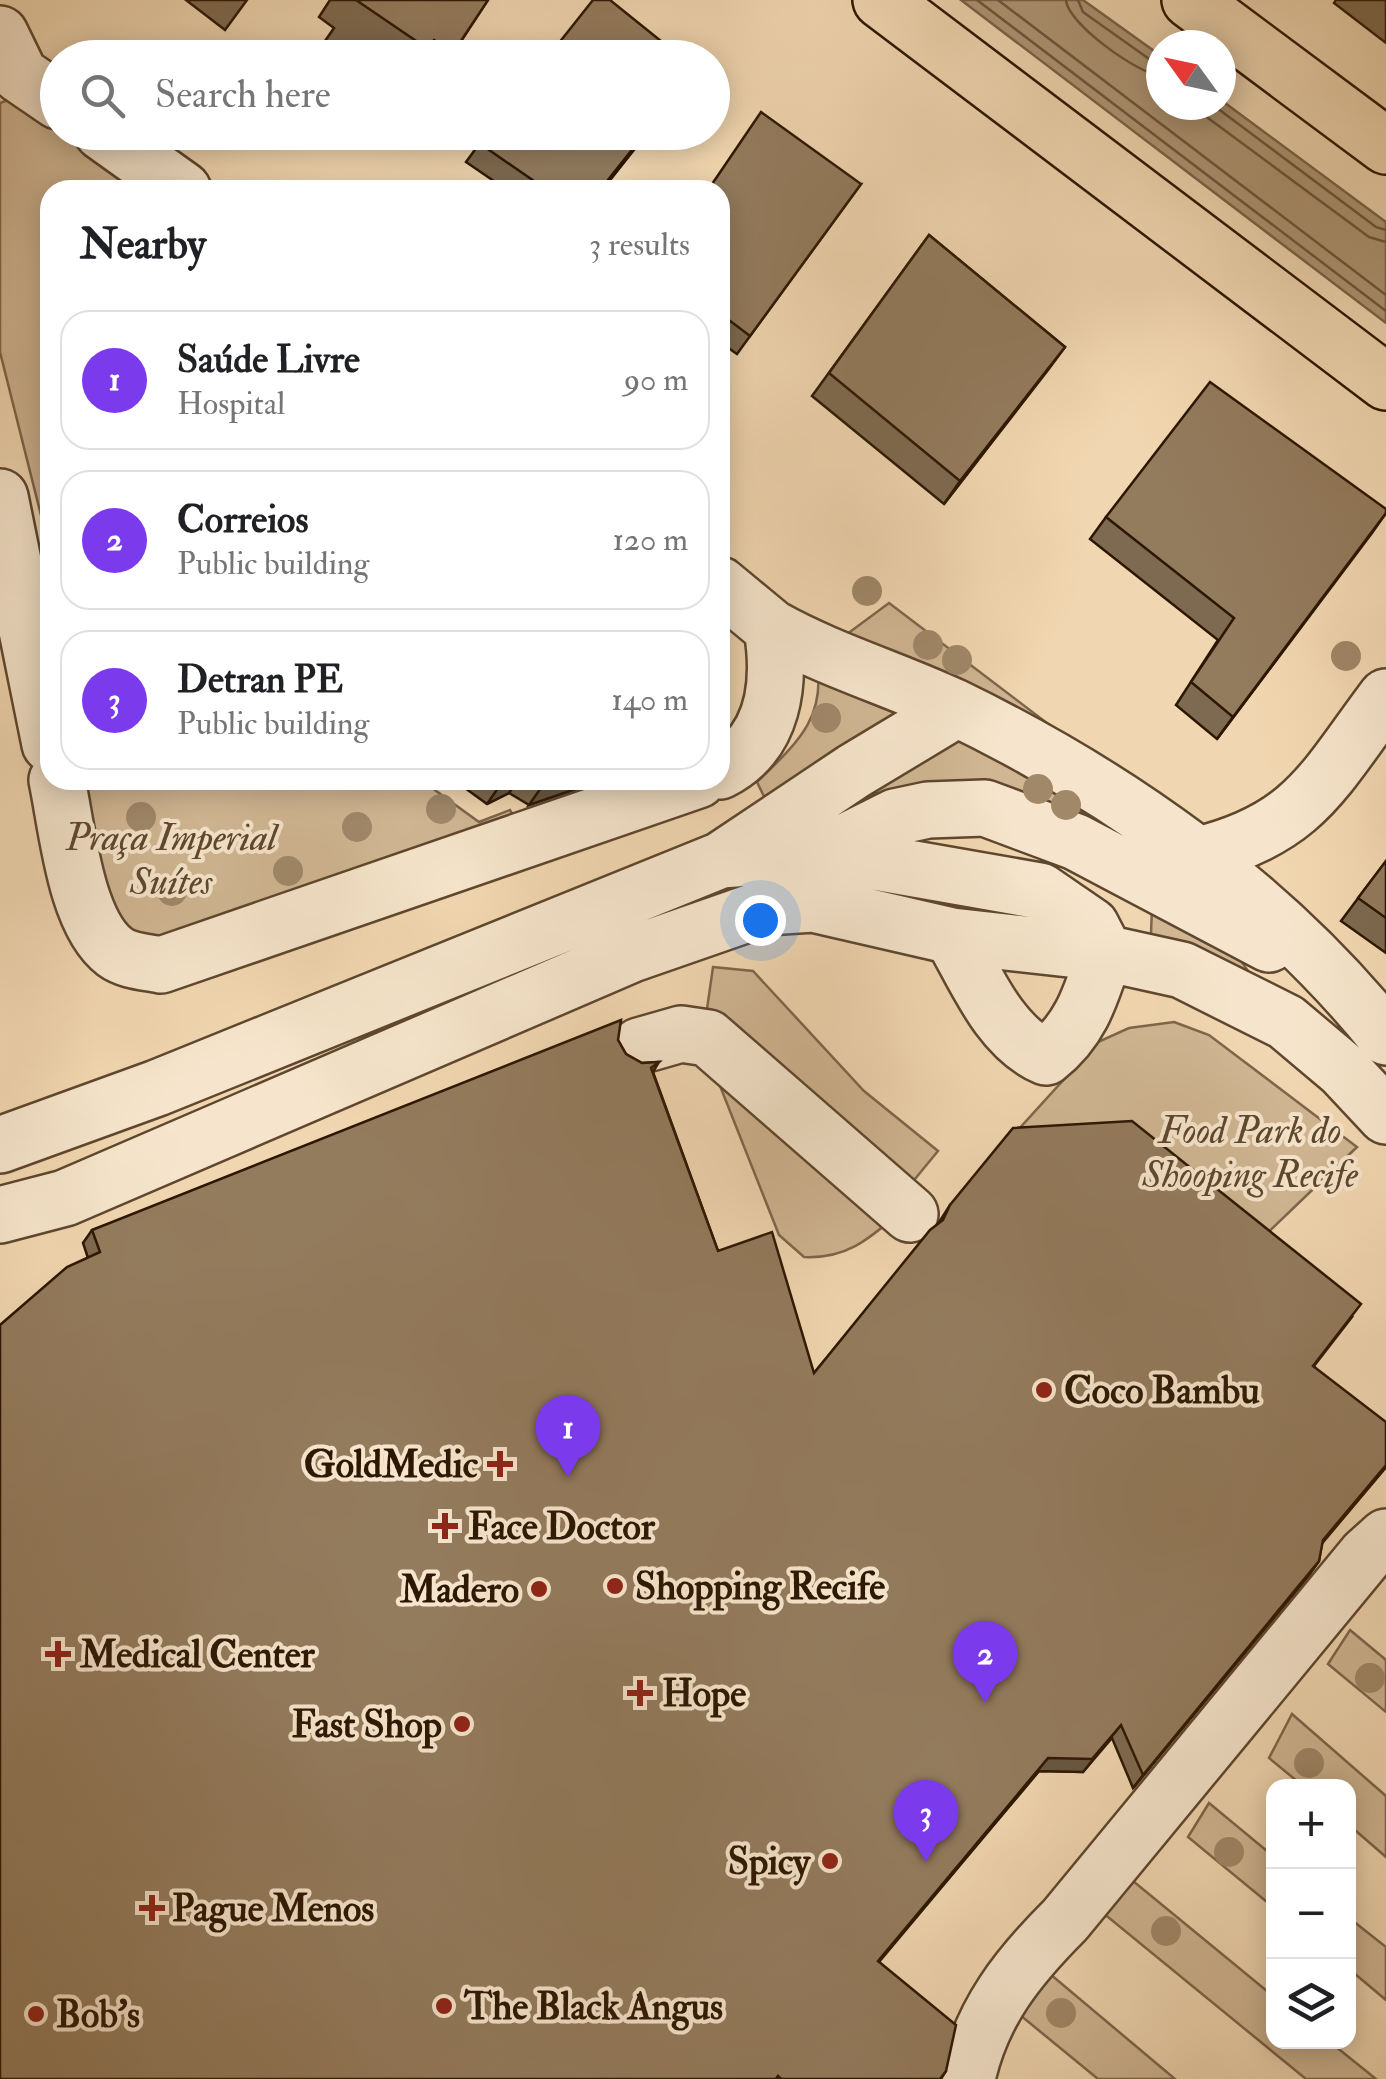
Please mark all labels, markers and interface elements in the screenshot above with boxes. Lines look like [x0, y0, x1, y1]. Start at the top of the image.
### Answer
north arrow [1146, 30, 1236, 120]
search box [40, 40, 730, 150]
icon: search [75, 68, 130, 123]
text: Search here [155, 71, 331, 119]
text: Nearby [80, 219, 206, 271]
text: 3 results [589, 225, 690, 265]
text: Saúde Livre [177, 336, 360, 384]
text: 1 [109, 360, 120, 400]
text: 90 m [624, 360, 688, 400]
text: Hospital [177, 384, 285, 424]
text: Correios [177, 496, 308, 544]
text: 2 [106, 520, 123, 560]
text: 120 m [612, 520, 688, 560]
text: Public building [177, 544, 369, 584]
text: Detran PE [177, 656, 343, 704]
text: 3 [108, 680, 121, 720]
text: 140 m [611, 680, 688, 720]
text: Public building [177, 704, 369, 744]
park label: Praça Imperial Suítes [64, 814, 280, 906]
your location [735, 895, 786, 946]
park label: Food Park do Shooping Recife [1141, 1107, 1358, 1199]
place label: Coco Bambu [1064, 1367, 1260, 1415]
marker: Coco Bambu [1033, 1379, 1055, 1401]
pin: 1 [536, 1394, 600, 1477]
place label: GoldMedic [304, 1441, 479, 1489]
marker: GoldMedic [487, 1451, 513, 1477]
place label: Face Doctor [468, 1503, 656, 1551]
marker: Face Doctor [432, 1513, 458, 1539]
place label: Shopping Recife [635, 1563, 885, 1611]
place label: Madero [399, 1566, 519, 1614]
marker: Shopping Recife [604, 1575, 626, 1597]
marker: Madero [528, 1578, 550, 1600]
pin: 2 [952, 1620, 1018, 1703]
place label: Medical Center [79, 1631, 316, 1679]
marker: Medical Center [45, 1641, 71, 1667]
place label: Hope [662, 1670, 746, 1718]
marker: Hope [627, 1680, 653, 1706]
place label: Fast Shop [292, 1701, 442, 1749]
marker: Fast Shop [451, 1713, 473, 1735]
map controls [1266, 1779, 1356, 2049]
button: + [1266, 1779, 1356, 1869]
pin: 3 [894, 1780, 958, 1862]
place label: Spicy [728, 1838, 811, 1886]
marker: Spicy [819, 1850, 841, 1872]
button: − [1266, 1869, 1356, 1959]
place label: Pague Menos [172, 1885, 374, 1933]
marker: Pague Menos [141, 1897, 163, 1919]
button: layers [1266, 1959, 1356, 2049]
place label: The Black Angus [463, 1983, 723, 2031]
place label: Bob's [56, 1991, 140, 2039]
marker: The Black Angus [433, 1995, 455, 2017]
marker: Bob's [25, 2003, 47, 2025]

